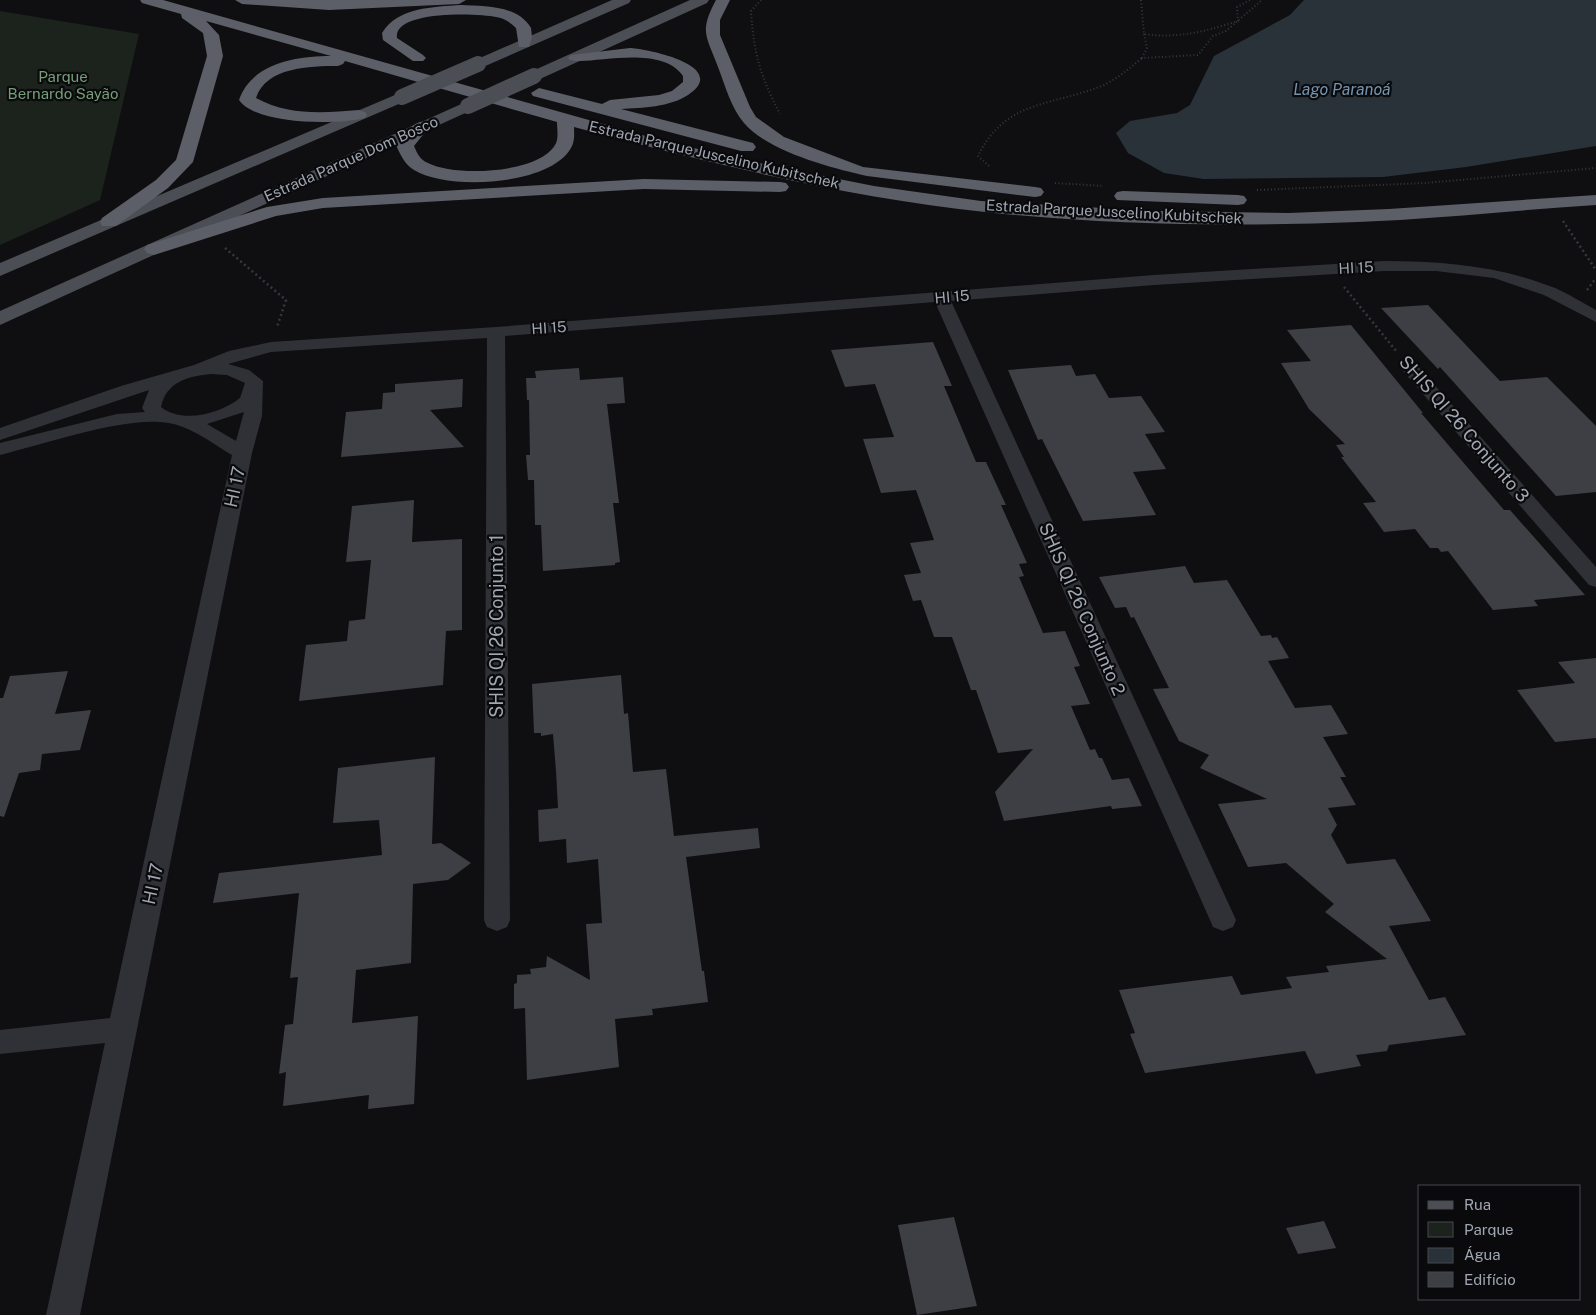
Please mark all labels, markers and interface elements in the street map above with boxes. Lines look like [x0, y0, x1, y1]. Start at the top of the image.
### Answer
park label: Parque Bernardo Sayão [8, 68, 118, 102]
water label: Lago Paranoá [1293, 80, 1391, 99]
street label: Estrada Parque Dom Bosco [261, 112, 440, 205]
street label: Estrada Parque Juscelino Kubitschek [587, 117, 841, 192]
street label: Estrada Parque Juscelino Kubitschek [986, 196, 1242, 227]
street label: HI 15 [1338, 258, 1374, 277]
street label: HI 15 [934, 287, 970, 306]
street label: HI 15 [531, 318, 567, 337]
street label: SHIS QI 26 Conjunto 3 [1395, 351, 1534, 506]
street label: HI 17 [220, 464, 249, 509]
street label: SHIS QI 26 Conjunto 2 [1035, 519, 1130, 698]
street label: SHIS QI 26 Conjunto 1 [486, 534, 507, 718]
street label: HI 17 [138, 861, 167, 906]
legend [1418, 1185, 1581, 1300]
text: Rua [1464, 1196, 1491, 1213]
text: Parque [1464, 1221, 1514, 1238]
text: Água [1464, 1246, 1501, 1263]
text: Edifício [1464, 1271, 1516, 1288]

